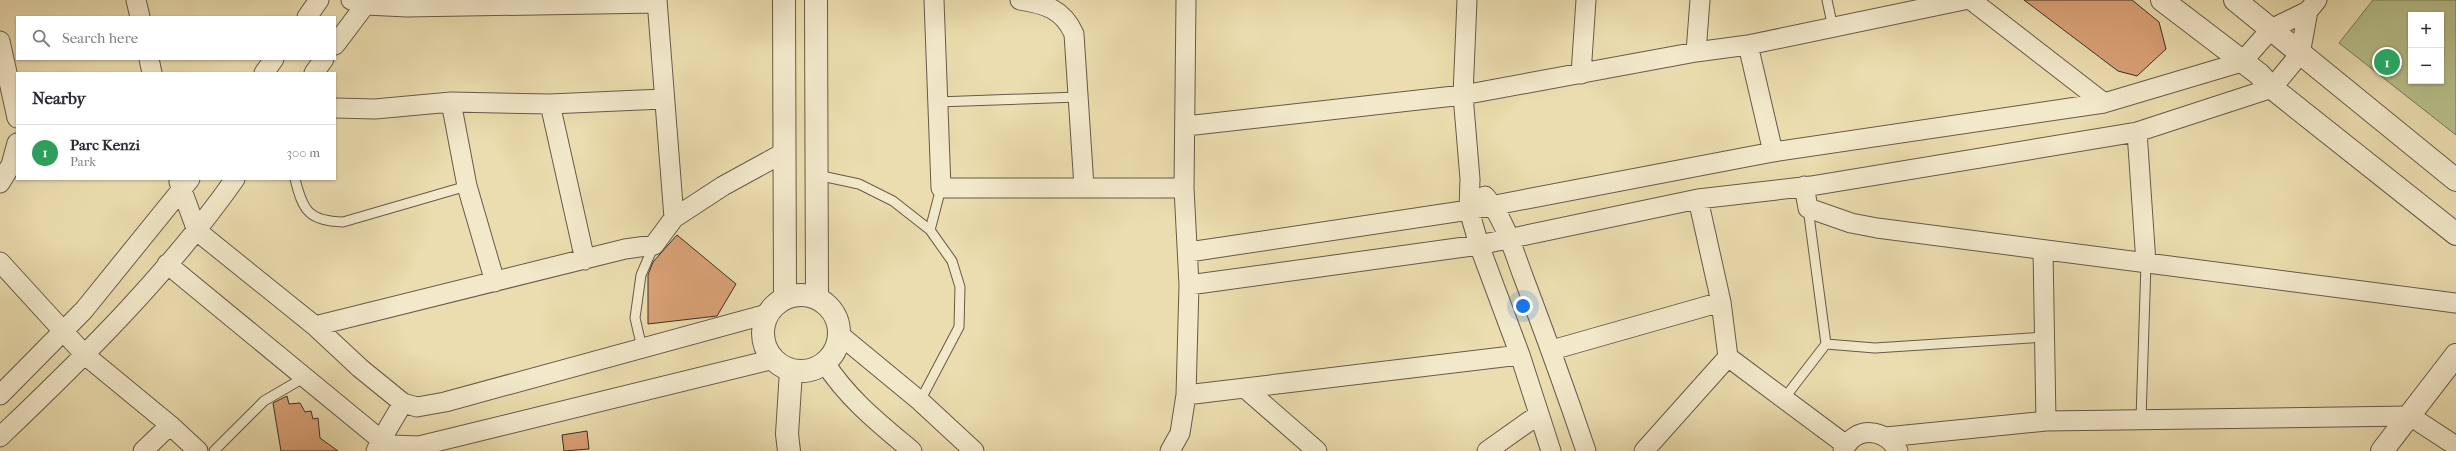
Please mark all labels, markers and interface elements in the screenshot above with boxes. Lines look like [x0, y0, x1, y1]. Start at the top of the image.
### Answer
map controls [2408, 12, 2444, 84]
button: + [2408, 12, 2444, 48]
search box [16, 16, 336, 60]
icon: search [30, 27, 52, 49]
text: Search here [62, 29, 138, 47]
pin: 1 [2374, 47, 2400, 77]
button: − [2408, 48, 2444, 84]
text: Nearby [32, 88, 86, 108]
text: Parc Kenzi [70, 136, 140, 154]
text: 1 [43, 145, 47, 160]
text: 300 m [287, 145, 320, 160]
text: Park [70, 154, 96, 169]
your location [1513, 296, 1533, 316]

